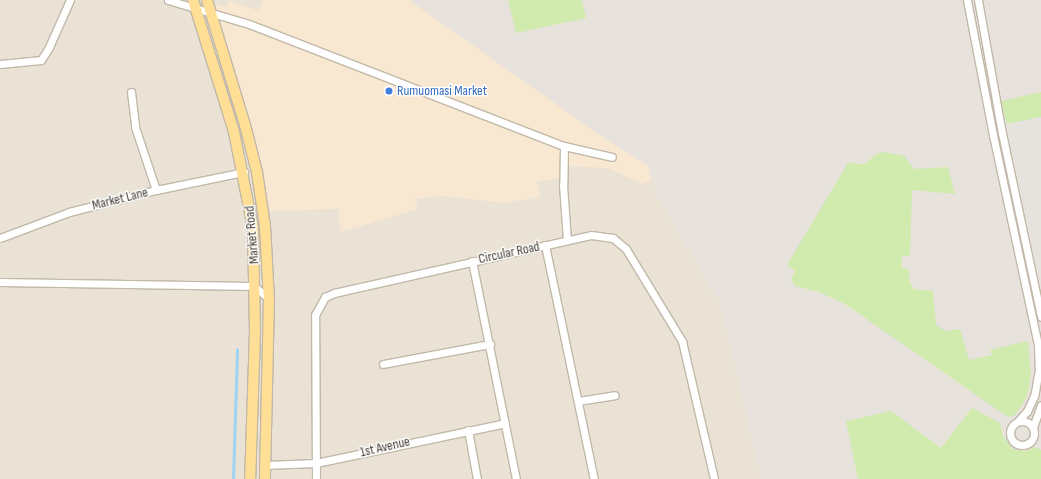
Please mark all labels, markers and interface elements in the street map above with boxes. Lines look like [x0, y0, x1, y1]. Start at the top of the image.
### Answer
place label: Rumuomasi Market [397, 83, 487, 99]
marker: Rumuomasi Market [384, 86, 394, 96]
street label: Market Lane [90, 184, 150, 214]
street label: Market Road [241, 205, 263, 265]
street label: Circular Road [477, 238, 541, 268]
street label: 1st Avenue [358, 433, 412, 461]

